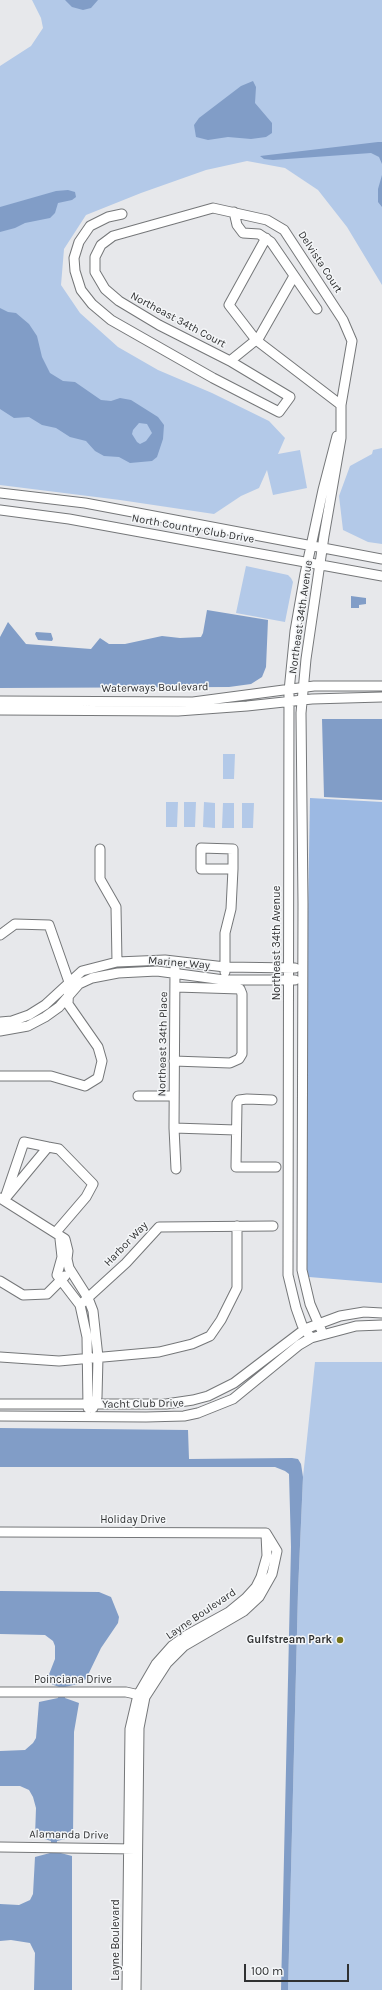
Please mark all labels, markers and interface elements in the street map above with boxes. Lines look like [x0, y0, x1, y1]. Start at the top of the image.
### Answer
street label: Delvista Court [295, 229, 345, 295]
street label: Northeast 34th Court [128, 289, 228, 351]
street label: North Country Club Drive [131, 512, 255, 546]
street label: Northeast 34th Avenue [286, 559, 316, 675]
street label: Waterways Boulevard [101, 680, 209, 696]
street label: Northeast 34th Avenue [270, 886, 284, 1000]
street label: Mariner Way [147, 954, 211, 972]
street label: Northeast 34th Place [155, 991, 171, 1097]
street label: Harbor Way [101, 1219, 151, 1269]
street label: Yacht Club Drive [102, 1397, 184, 1411]
street label: Holiday Drive [100, 1513, 166, 1527]
street label: Layne Boulevard [164, 1586, 238, 1642]
place label: Gulfstream Park [247, 1633, 332, 1647]
marker: Gulfstream Park [335, 1635, 345, 1645]
street label: Poinciana Drive [34, 1673, 112, 1687]
street label: Alamanda Drive [29, 1828, 109, 1842]
street label: Layne Boulevard [109, 1899, 123, 1981]
scale bar [246, 1956, 351, 1982]
text: 100 m [251, 1964, 283, 1978]

